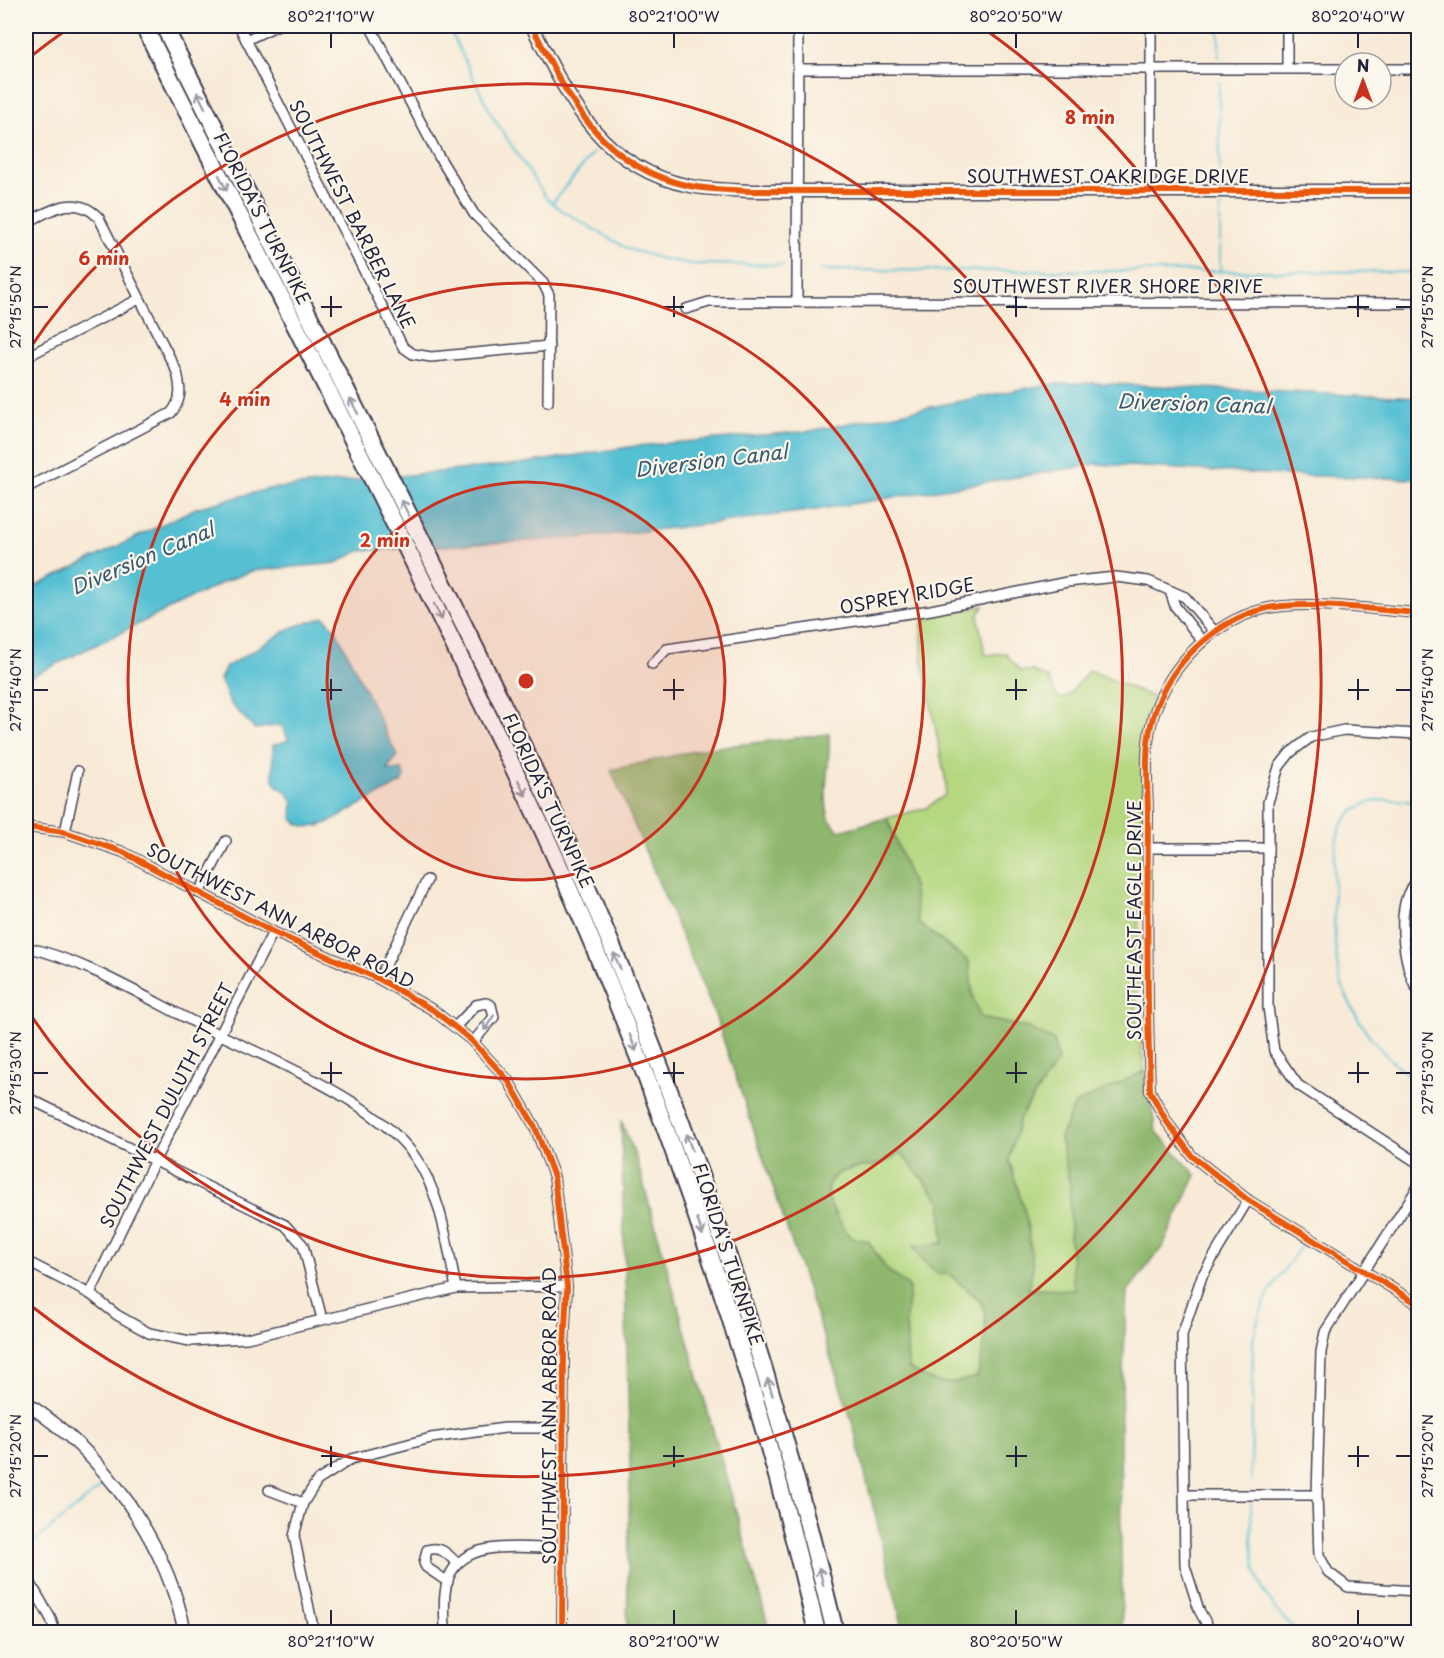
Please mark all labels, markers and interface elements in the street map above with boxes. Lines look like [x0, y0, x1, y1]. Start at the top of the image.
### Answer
text: 80°21'10"W [288, 4, 375, 27]
text: 80°21'00"W [629, 4, 720, 27]
text: 80°20'50"W [969, 4, 1063, 27]
text: 80°20'40"W [1311, 4, 1405, 27]
north arrow [1333, 51, 1393, 111]
text: N [1357, 53, 1369, 77]
one-way arrow [195, 92, 206, 110]
street label: SOUTHWEST BARBER LANE [283, 95, 423, 333]
text: 8 min [1065, 103, 1115, 130]
street label: FLORIDA'S TURNPIKE [208, 127, 318, 309]
street label: SOUTHWEST OAKRIDGE DRIVE [967, 162, 1249, 189]
one-way arrow [218, 173, 229, 191]
text: 6 min [79, 244, 129, 271]
text: 27°15'50"N [3, 265, 26, 349]
text: 27°15'50"N [1415, 265, 1438, 349]
street label: SOUTHWEST RIVER SHORE DRIVE [953, 272, 1263, 299]
text: 4 min [219, 385, 271, 412]
water label: Diversion Canal [1117, 385, 1275, 421]
one-way arrow [348, 398, 360, 415]
water label: Diversion Canal [633, 435, 792, 484]
one-way arrow [399, 500, 411, 518]
water label: Diversion Canal [66, 513, 222, 602]
text: 2 min [360, 526, 410, 553]
street label: OSPREY RIDGE [837, 570, 977, 620]
one-way arrow [432, 602, 444, 620]
text: 27°15'40"N [3, 648, 26, 732]
text: 27°15'40"N [1415, 648, 1438, 732]
centre of rings [516, 671, 536, 691]
street label: FLORIDA'S TURNPIKE [496, 708, 602, 892]
one-way arrow [517, 778, 529, 796]
street label: SOUTHEAST EAGLE DRIVE [1120, 800, 1147, 1040]
street label: SOUTHWEST ANN ARBOR ROAD [142, 835, 420, 995]
one-way arrow [611, 953, 622, 971]
street label: SOUTHWEST DULUTH STREET [92, 978, 240, 1232]
one-way arrow [482, 1014, 494, 1031]
text: 27°15'30"N [3, 1031, 26, 1115]
text: 27°15'30"N [1415, 1031, 1438, 1115]
one-way arrow [628, 1034, 639, 1052]
one-way arrow [683, 1134, 694, 1152]
street label: FLORIDA'S TURNPIKE [687, 1159, 771, 1349]
one-way arrow [696, 1217, 707, 1235]
street label: SOUTHWEST ANN ARBOR ROAD [535, 1267, 562, 1565]
one-way arrow [764, 1378, 775, 1397]
text: 27°15'20"N [3, 1414, 26, 1498]
text: 27°15'20"N [1415, 1414, 1438, 1498]
one-way arrow [815, 1566, 827, 1585]
text: 80°21'10"W [288, 1629, 375, 1652]
text: 80°21'00"W [629, 1629, 720, 1652]
text: 80°20'50"W [969, 1629, 1063, 1652]
text: 80°20'40"W [1311, 1629, 1405, 1652]

